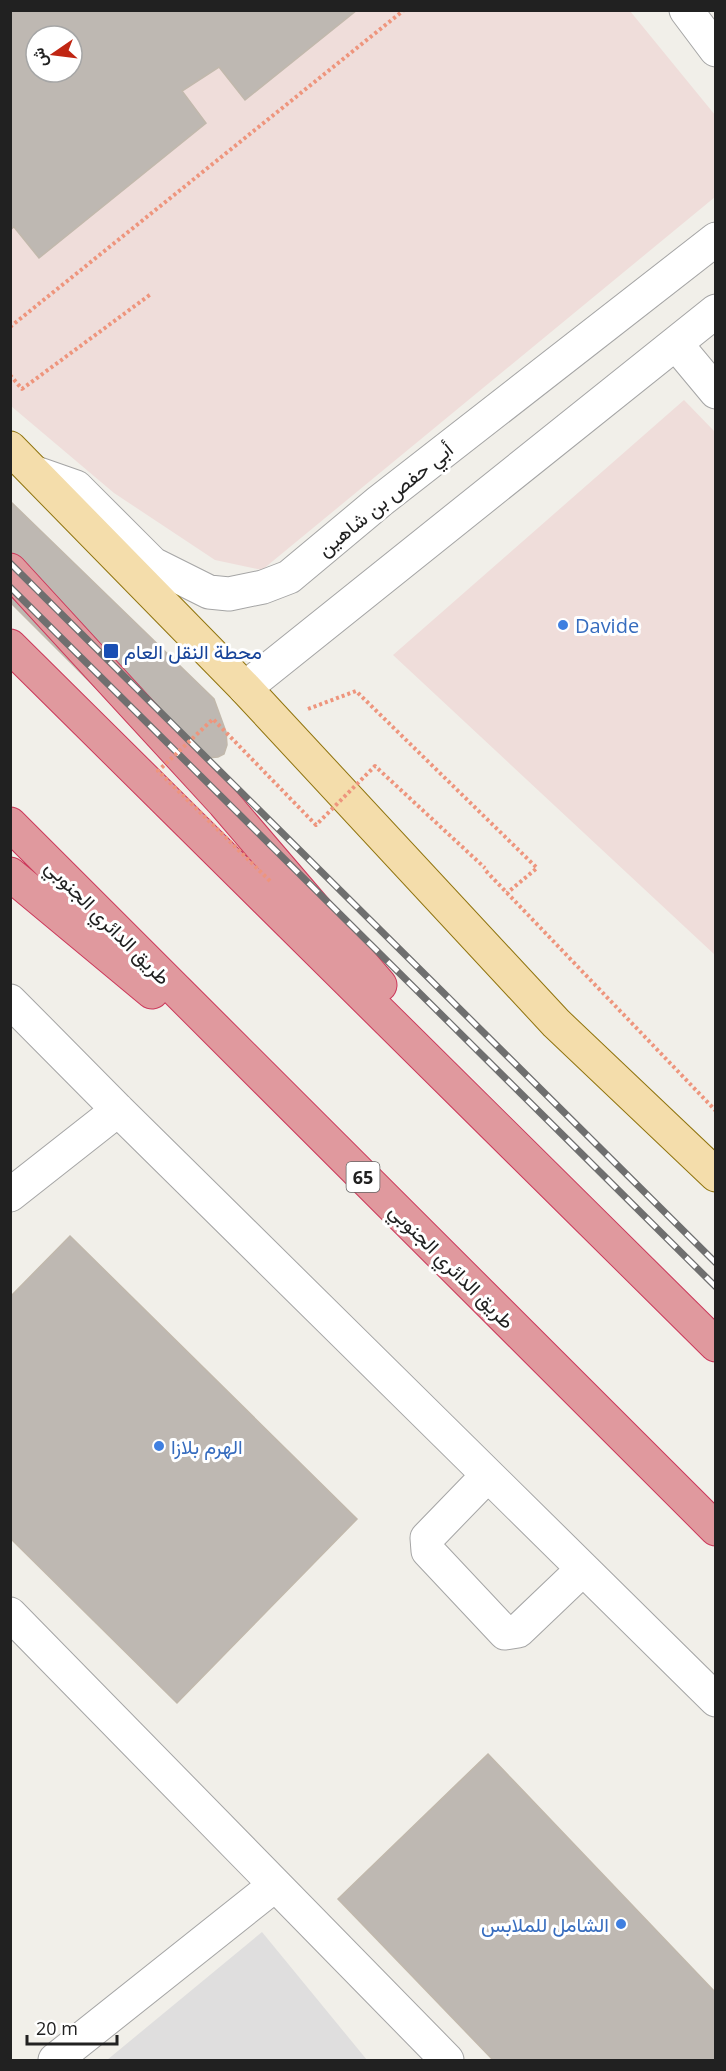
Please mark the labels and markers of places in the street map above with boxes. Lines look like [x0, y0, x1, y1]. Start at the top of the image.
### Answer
place label: Davide [575, 612, 639, 639]
marker: Davide [556, 618, 570, 632]
place label: محطة النقل العام [124, 638, 262, 665]
marker: محطة النقل العام [102, 642, 120, 660]
place label: الهرم بلازا [171, 1433, 243, 1460]
marker: الهرم بلازا [152, 1439, 166, 1453]
place label: الشامل للملابس [481, 1911, 609, 1938]
marker: الشامل للملابس [614, 1917, 628, 1931]

